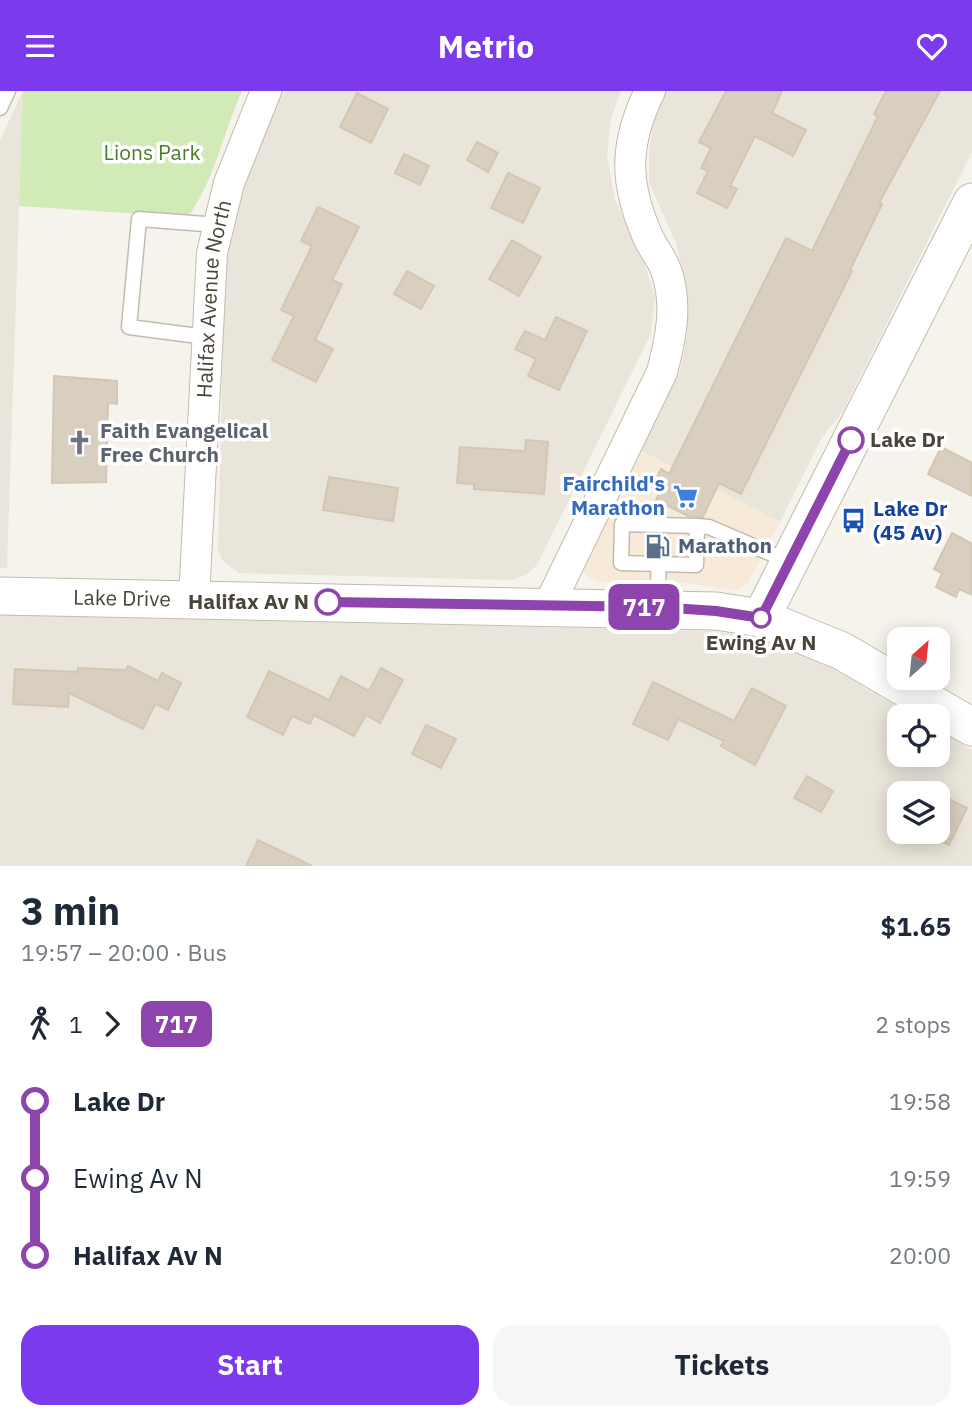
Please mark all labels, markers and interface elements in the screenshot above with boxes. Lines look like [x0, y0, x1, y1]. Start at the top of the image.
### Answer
text: Metrio [438, 25, 534, 67]
icon: menu [21, 27, 59, 65]
icon: heart [913, 27, 951, 65]
park label: Lions Park [103, 138, 201, 166]
street label: Halifax Avenue North [189, 197, 237, 399]
place label: Faith Evangelical Free Church [100, 416, 268, 468]
place label: Lake Dr [870, 425, 945, 453]
marker: Lake Dr [838, 427, 864, 453]
church icon: Faith Evangelical Free Church [66, 429, 94, 457]
place label: Fairchild's Marathon [562, 469, 665, 521]
supermarket icon: Fairchild's Marathon [671, 482, 699, 510]
place label: Lake Dr (45 Av) [873, 494, 948, 546]
bus stop icon: Lake Dr (45 Av) [839, 507, 867, 535]
place label: Marathon [678, 531, 772, 559]
fuel station icon: Marathon [644, 532, 672, 560]
street label: Lake Drive [73, 583, 171, 613]
line badge: 717 [604, 584, 684, 630]
place label: Halifax Av N [188, 587, 309, 615]
marker: Halifax Av N [315, 589, 341, 615]
text: 717 [622, 591, 666, 623]
marker: Ewing Av N [751, 608, 771, 628]
north arrow [887, 627, 950, 689]
map controls [887, 627, 950, 844]
place label: Ewing Av N [706, 628, 816, 656]
button: locate [887, 704, 950, 767]
button: layers [887, 781, 950, 844]
text: 3 min [21, 886, 120, 935]
text: $1.65 [881, 909, 951, 943]
text: 19:57 – 20:00 · Bus [21, 937, 227, 967]
icon: walk [21, 1005, 59, 1043]
icon: forward [93, 1005, 131, 1043]
text: 717 [155, 1008, 198, 1040]
text: 1 [69, 1009, 83, 1039]
text: 2 stops [875, 1009, 951, 1039]
text: Lake Dr [73, 1084, 165, 1118]
text: 19:58 [889, 1086, 951, 1116]
text: Ewing Av N [73, 1161, 203, 1195]
text: 19:59 [889, 1163, 951, 1193]
text: Halifax Av N [73, 1238, 223, 1272]
text: 20:00 [889, 1240, 951, 1270]
button: Start [21, 1325, 479, 1405]
button: Tickets [493, 1325, 951, 1405]

